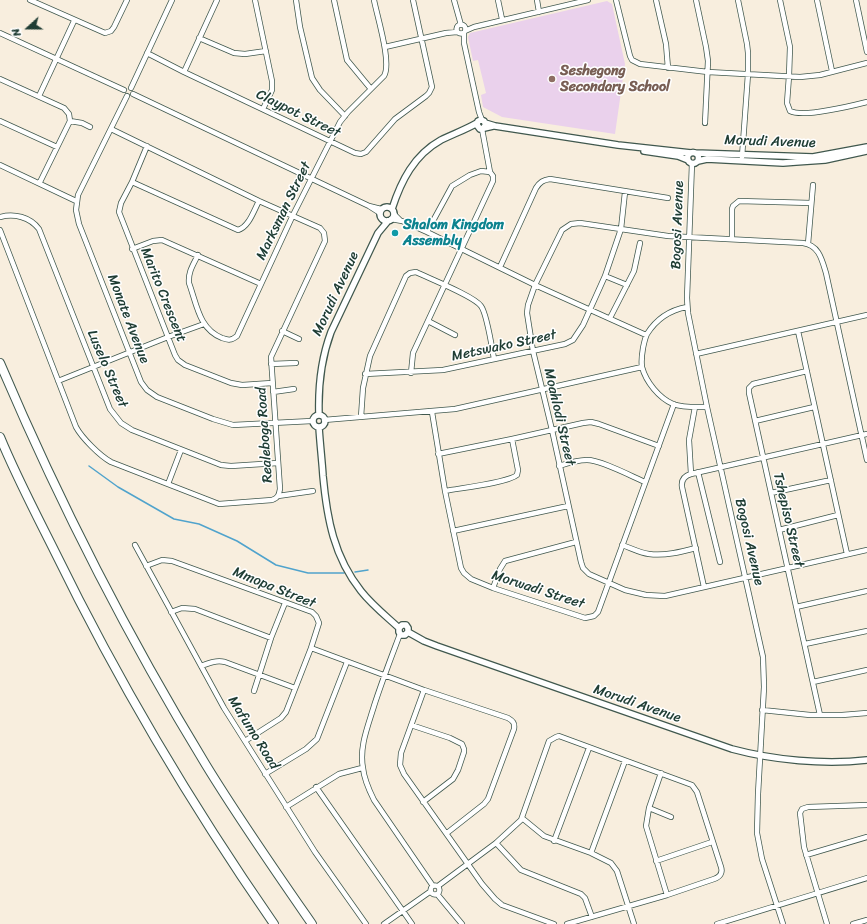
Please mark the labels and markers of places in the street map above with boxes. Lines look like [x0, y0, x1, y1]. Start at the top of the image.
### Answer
place label: Seshegong Secondary School [560, 63, 670, 96]
marker: Seshegong Secondary School [547, 74, 557, 84]
place label: Shalom Kingdom Assembly [403, 217, 504, 250]
marker: Shalom Kingdom Assembly [390, 228, 400, 238]

